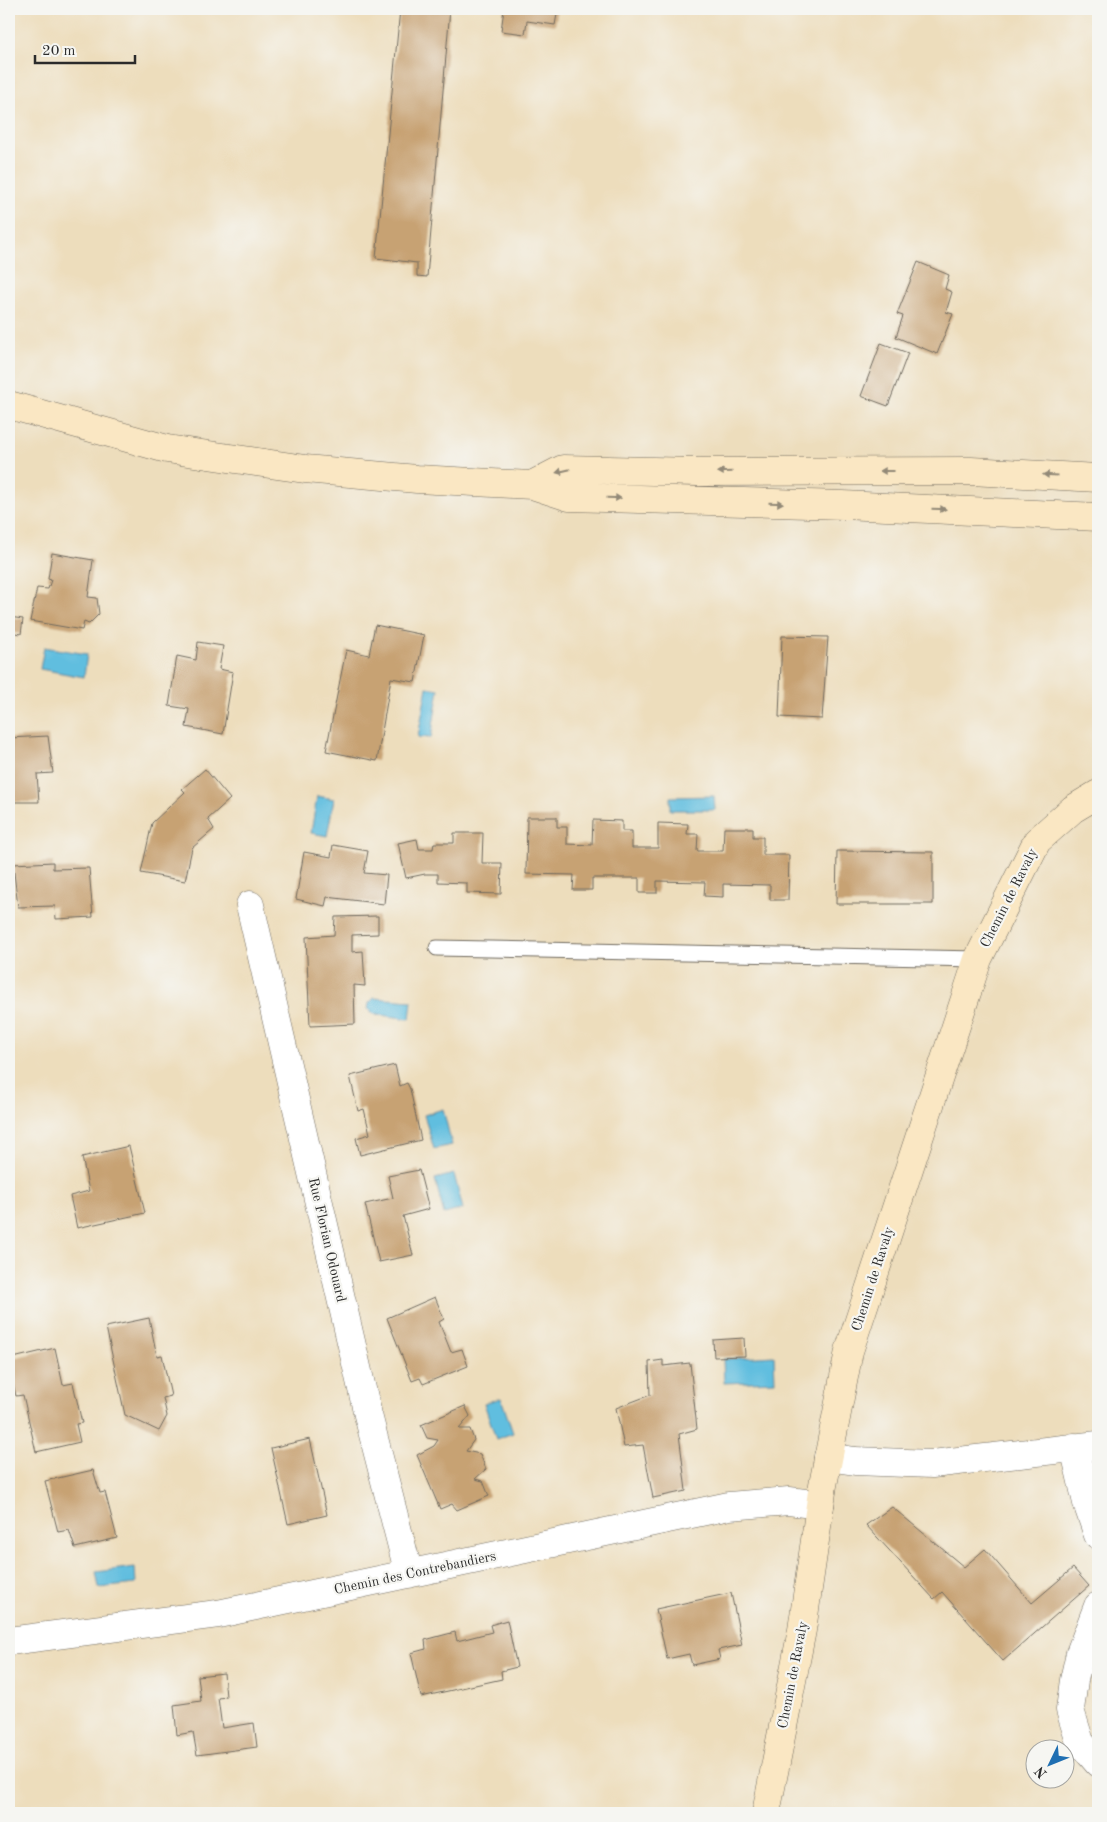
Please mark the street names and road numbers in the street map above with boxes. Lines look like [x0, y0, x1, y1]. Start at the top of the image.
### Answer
street label: Chemin de Ravaly [978, 846, 1040, 950]
street label: Rue Florian Odouard [306, 1176, 348, 1304]
street label: Chemin de Ravaly [849, 1224, 897, 1333]
street label: Chemin des Contrebandiers [333, 1549, 497, 1597]
street label: Chemin de Ravaly [776, 1620, 810, 1730]

